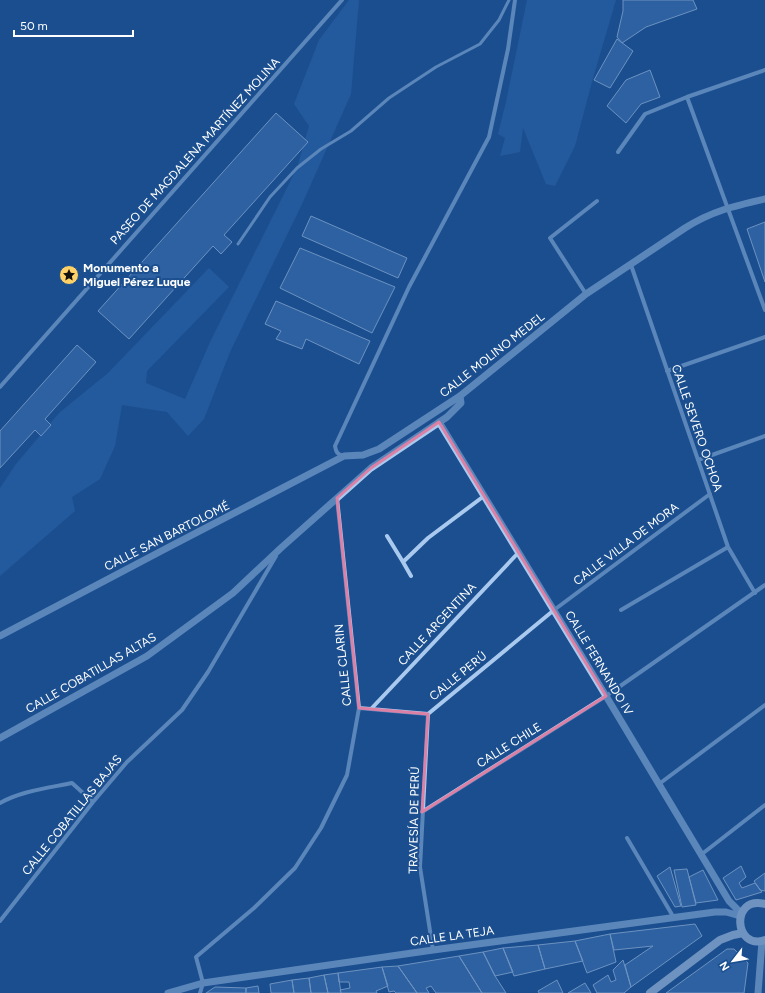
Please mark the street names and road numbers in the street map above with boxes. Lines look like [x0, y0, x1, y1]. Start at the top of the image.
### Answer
street label: PASEO DE MAGDALENA MARTÍNEZ MOLINA [107, 55, 283, 247]
street label: CALLE MOLINO MEDEL [437, 309, 548, 400]
street label: CALLE SEVERO OCHOA [669, 363, 725, 493]
street label: CALLE SAN BARTOLOMÉ [102, 498, 232, 574]
street label: CALLE VILLA DE MORA [571, 500, 681, 588]
street label: CALLE ARGENTINA [395, 580, 479, 668]
street label: CALLE FERNANDO IV [562, 608, 636, 718]
street label: CALLE CLARIN [332, 623, 354, 707]
street label: CALLE COBATILLAS ALTAS [23, 630, 159, 716]
street label: CALLE PERÚ [427, 649, 489, 703]
street label: CALLE CHILE [474, 720, 544, 770]
street label: CALLE COBATILLAS BAJAS [19, 752, 125, 878]
street label: TRAVESÍA DE PERÚ [406, 766, 422, 874]
street label: CALLE LA TEJA [409, 923, 495, 949]

